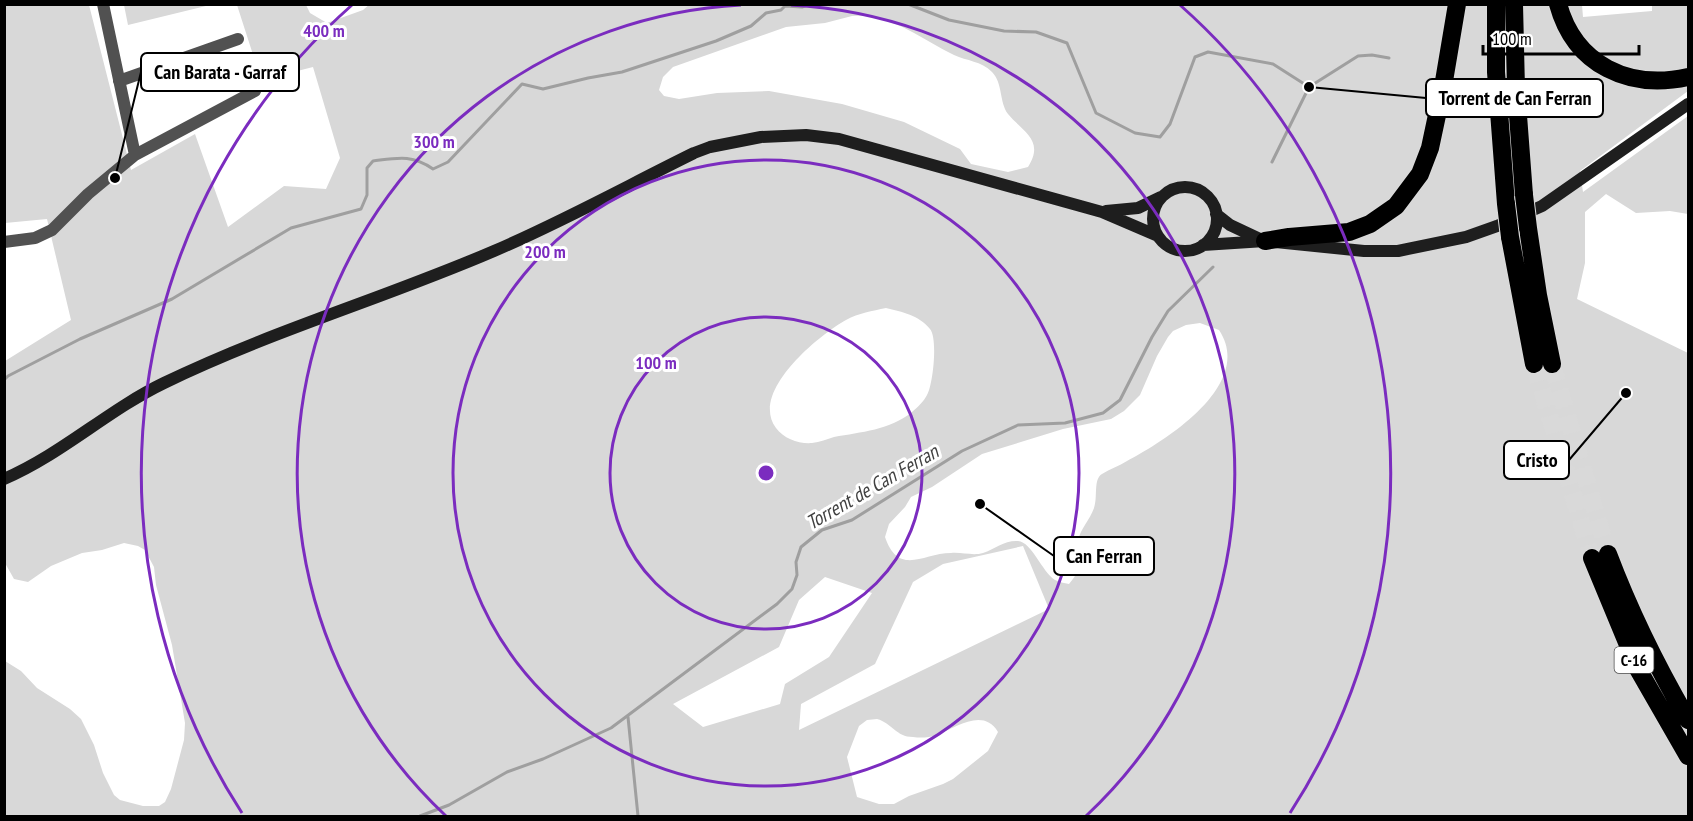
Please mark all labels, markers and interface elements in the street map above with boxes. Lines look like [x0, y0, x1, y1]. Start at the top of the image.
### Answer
scale bar [1483, 18, 1639, 56]
text: 400 m [303, 19, 345, 42]
text: 100 m [1492, 27, 1532, 50]
callout: Can Barata - Garraf [141, 53, 299, 91]
text: Can Barata - Garraf [154, 59, 288, 85]
callout: Torrent de Can Ferran [1426, 79, 1603, 117]
text: Torrent de Can Ferran [1439, 85, 1592, 111]
text: 300 m [413, 130, 455, 153]
text: 200 m [524, 240, 566, 263]
text: 100 m [635, 351, 677, 374]
water label: Torrent de Can Ferran [801, 438, 944, 535]
callout: Cristo [1504, 441, 1569, 479]
text: Cristo [1516, 447, 1558, 473]
centre of rings [756, 463, 776, 483]
callout: Can Ferran [1054, 537, 1154, 575]
text: Can Ferran [1066, 543, 1142, 569]
road number: C-16 [1614, 647, 1654, 673]

